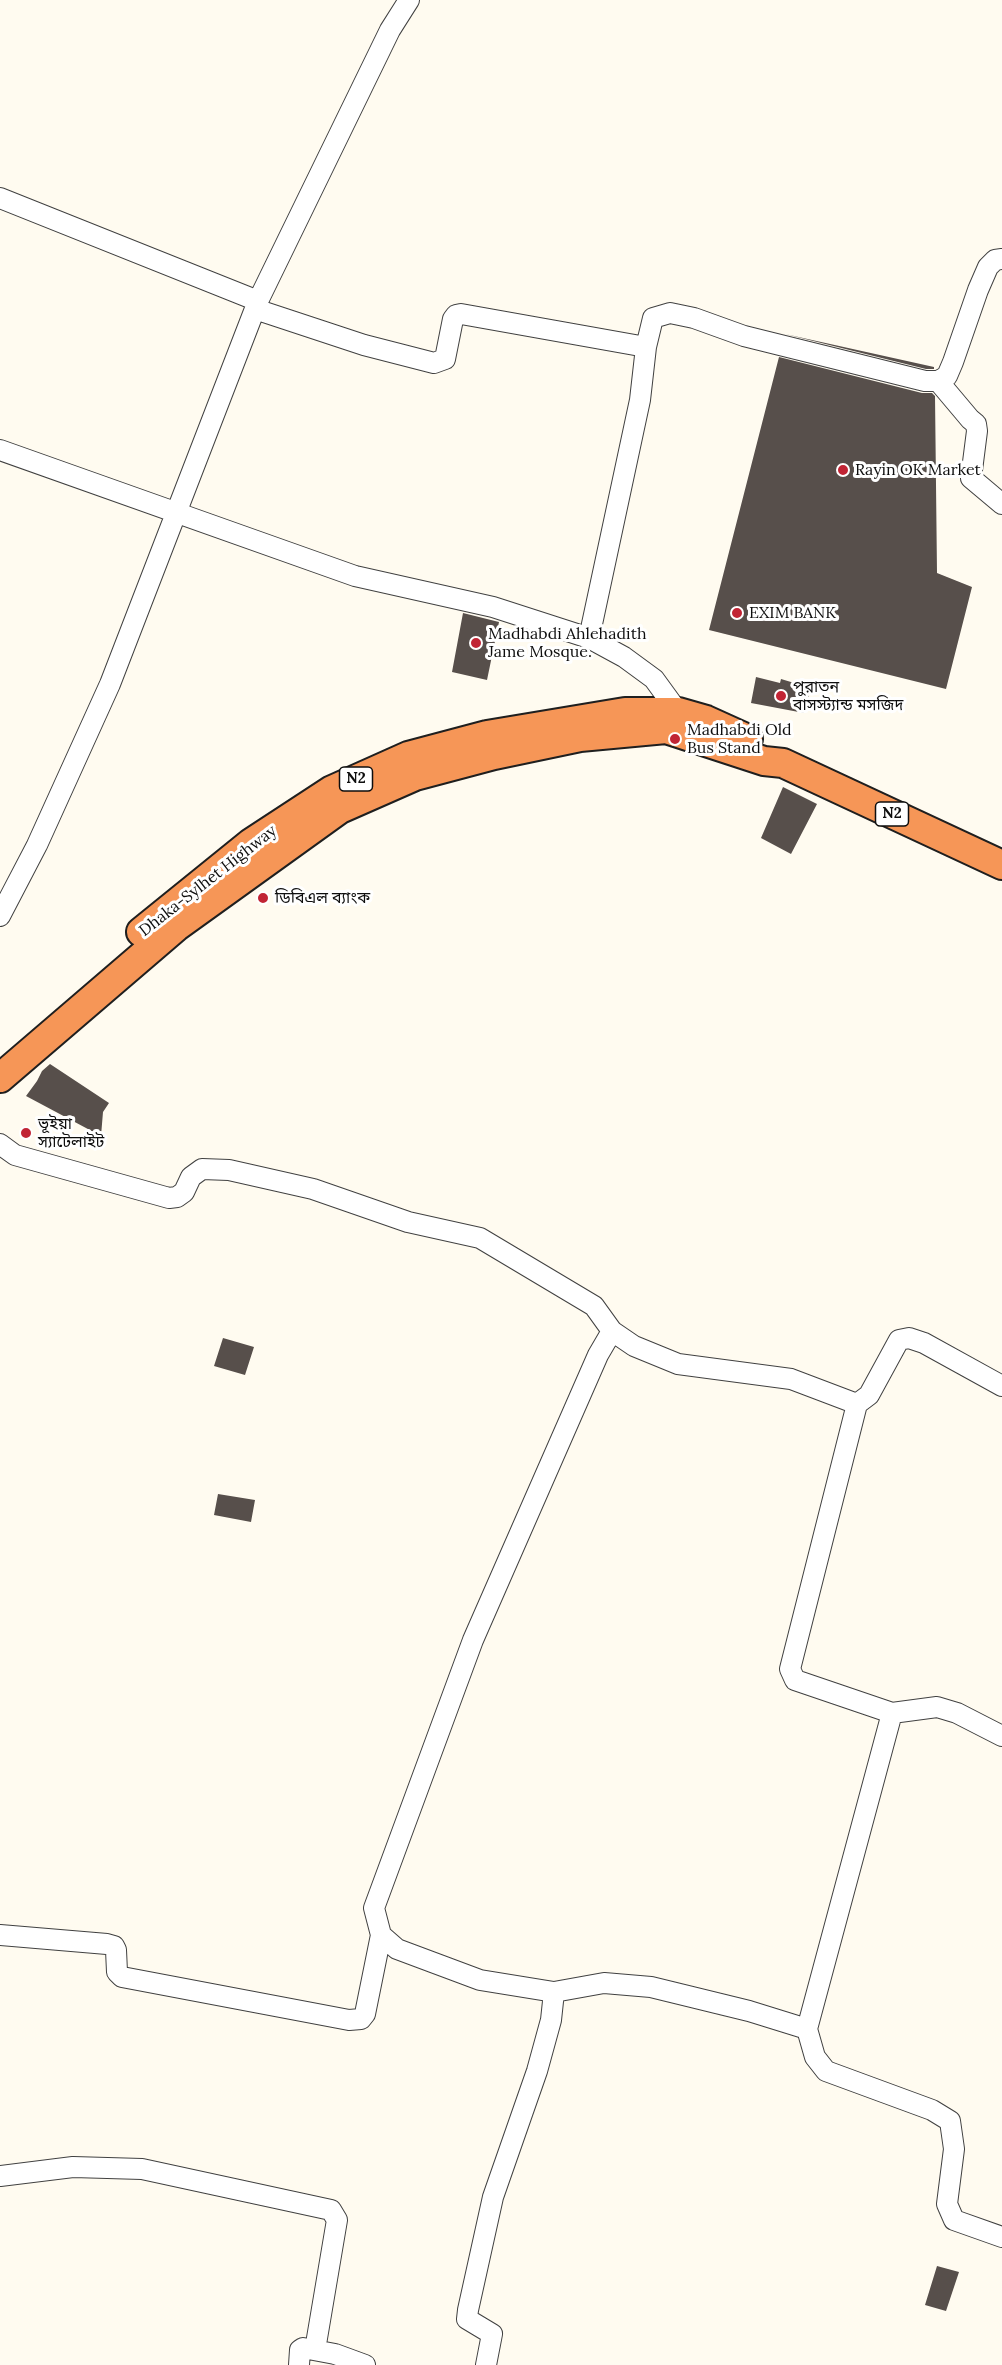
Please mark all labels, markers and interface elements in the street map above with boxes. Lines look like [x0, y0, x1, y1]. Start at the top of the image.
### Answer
place label: Rayin OK Market [855, 460, 981, 480]
marker: Rayin OK Market [836, 463, 850, 477]
place label: EXIM BANK [749, 603, 836, 623]
marker: EXIM BANK [730, 606, 744, 620]
place label: Madhabdi Ahlehadith Jame Mosque. [488, 624, 646, 662]
marker: Madhabdi Ahlehadith Jame Mosque. [469, 636, 483, 650]
place label: পুরাতন বাসস্ট্যান্ড মসজিদ [793, 677, 903, 715]
marker: পুরাতন বাসস্ট্যান্ড মসজিদ [774, 689, 788, 703]
place label: Madhabdi Old Bus Stand [687, 720, 792, 758]
marker: Madhabdi Old Bus Stand [668, 732, 682, 746]
road number: N2 [340, 767, 372, 791]
road number: N2 [876, 802, 908, 826]
street label: Dhaka-Sylhet Highway [135, 821, 281, 941]
place label: ডিবিএল ব্যাংক [275, 888, 370, 908]
marker: ডিবিএল ব্যাংক [256, 891, 270, 905]
place label: ভূইয়া স্যাটেলাইট [38, 1114, 104, 1152]
marker: ভূইয়া স্যাটেলাইট [19, 1126, 33, 1140]

